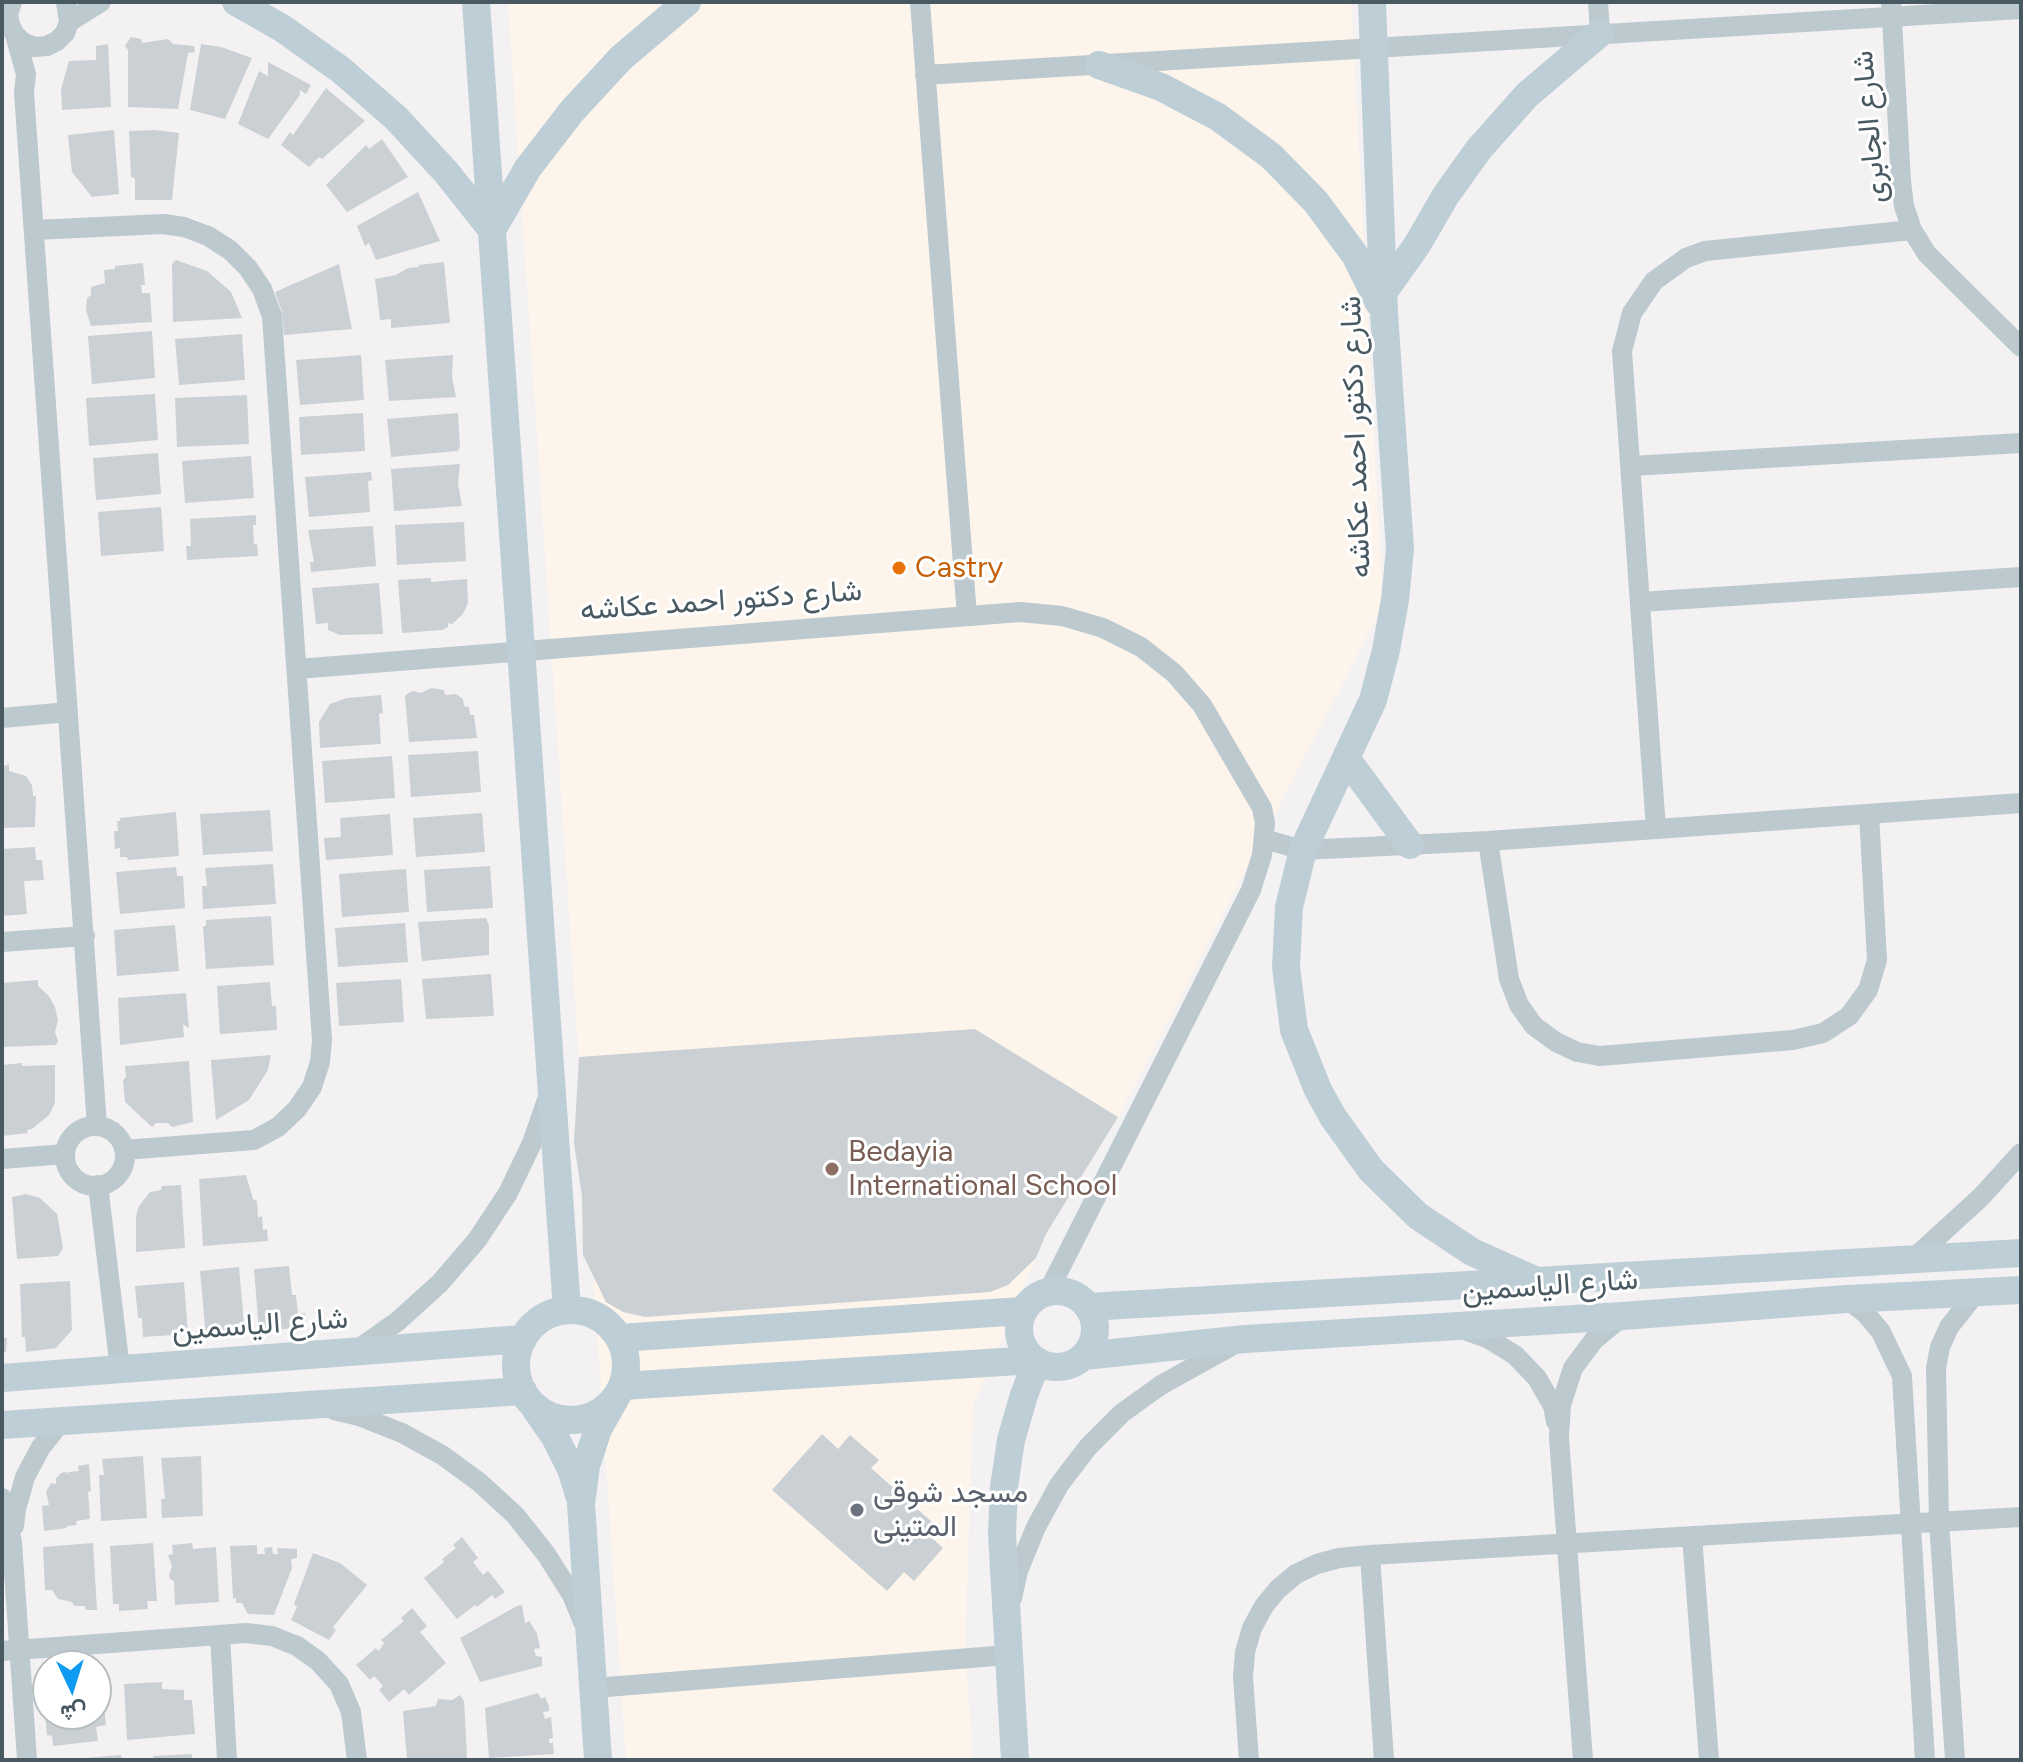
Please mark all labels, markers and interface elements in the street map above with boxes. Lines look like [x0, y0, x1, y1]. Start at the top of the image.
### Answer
street label: شارع الجابرى [1845, 49, 1895, 205]
street label: شارع دكتور احمد عكاشه [1333, 295, 1379, 579]
place label: Castry [915, 550, 1003, 586]
marker: Castry [890, 559, 908, 577]
street label: شارع دكتور احمد عكاشه [579, 573, 863, 629]
place label: Bedayia International School [848, 1134, 1117, 1204]
marker: Bedayia International School [823, 1160, 841, 1178]
street label: شارع الياسمين [1461, 1262, 1639, 1310]
street label: شارع الياسمين [171, 1301, 349, 1349]
place label: مسجد شوقى المتينى [873, 1475, 1028, 1546]
marker: مسجد شوقى المتينى [848, 1501, 866, 1519]
north arrow [32, 1650, 112, 1730]
text: ش [59, 1698, 88, 1727]

